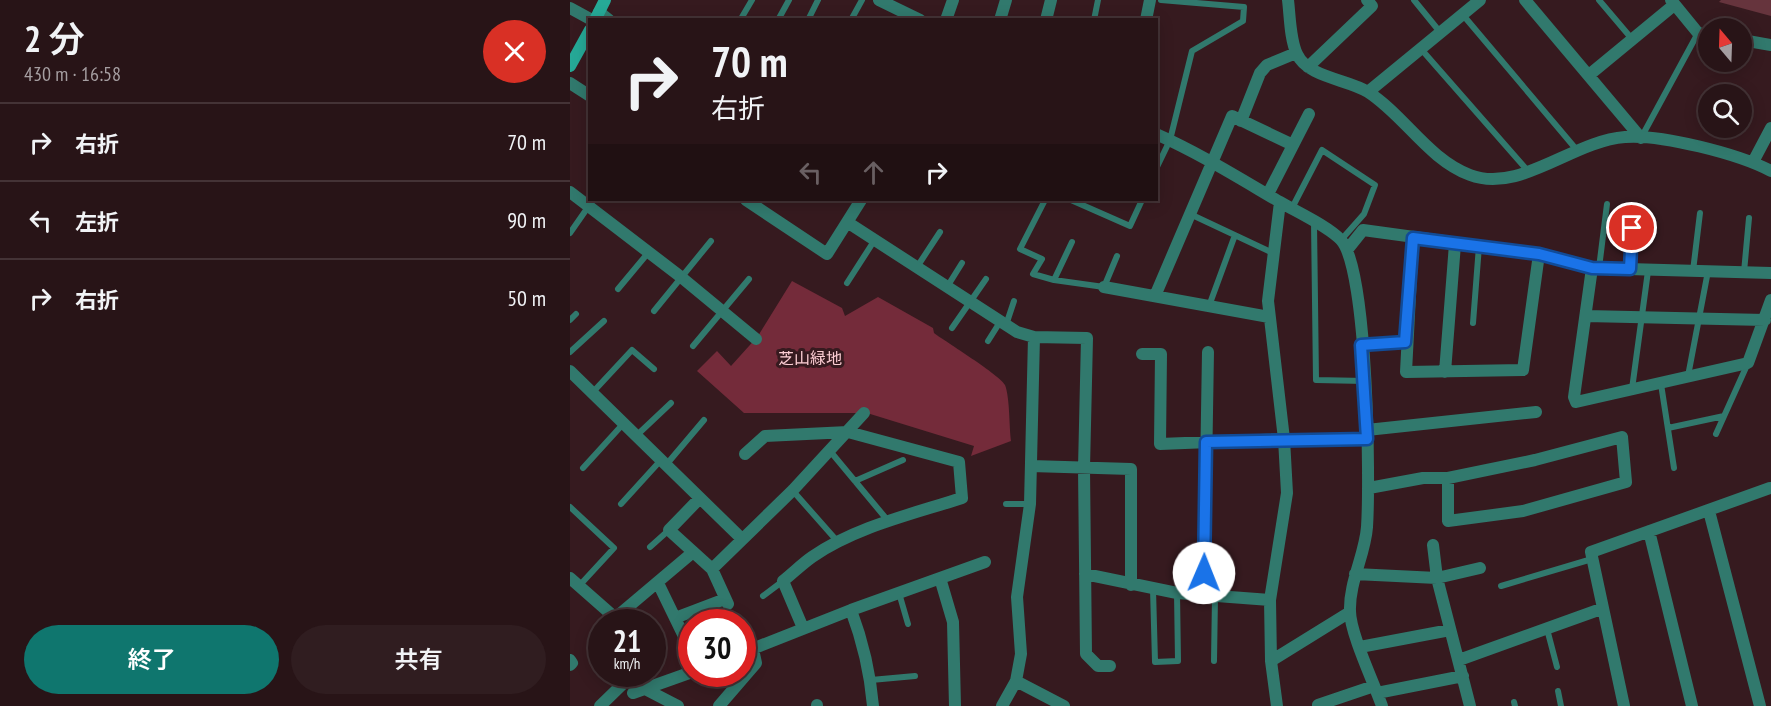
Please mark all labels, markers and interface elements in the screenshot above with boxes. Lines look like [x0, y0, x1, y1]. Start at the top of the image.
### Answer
text: 2 分 [24, 15, 85, 62]
north arrow [1698, 18, 1752, 72]
map controls [1698, 18, 1752, 138]
button: close [483, 20, 546, 83]
text: 70 m [711, 34, 788, 89]
icon: right [612, 42, 690, 120]
text: 430 m · 16:58 [24, 61, 121, 87]
button: search [1698, 84, 1752, 138]
text: 右折 [711, 91, 765, 125]
icon: right [24, 126, 57, 159]
text: 70 m [507, 128, 546, 156]
text: 右折 [75, 130, 119, 158]
icon: left [794, 156, 827, 189]
icon: ahead [857, 156, 890, 189]
icon: right [920, 156, 953, 189]
pin [1606, 202, 1657, 253]
icon: left [24, 204, 57, 237]
text: 90 m [507, 206, 546, 234]
text: 左折 [75, 208, 119, 236]
icon: arrive [1615, 211, 1648, 244]
icon: right [24, 282, 57, 315]
text: 50 m [507, 284, 546, 312]
text: 右折 [75, 286, 119, 314]
park label: 芝山緑地 [778, 348, 842, 368]
position arrow [1172, 541, 1236, 605]
speed limit sign: 30 [678, 609, 756, 687]
text: 21 [613, 621, 641, 660]
button: 終了 [24, 625, 279, 694]
button: 共有 [291, 625, 546, 694]
text: km/h [614, 654, 640, 673]

